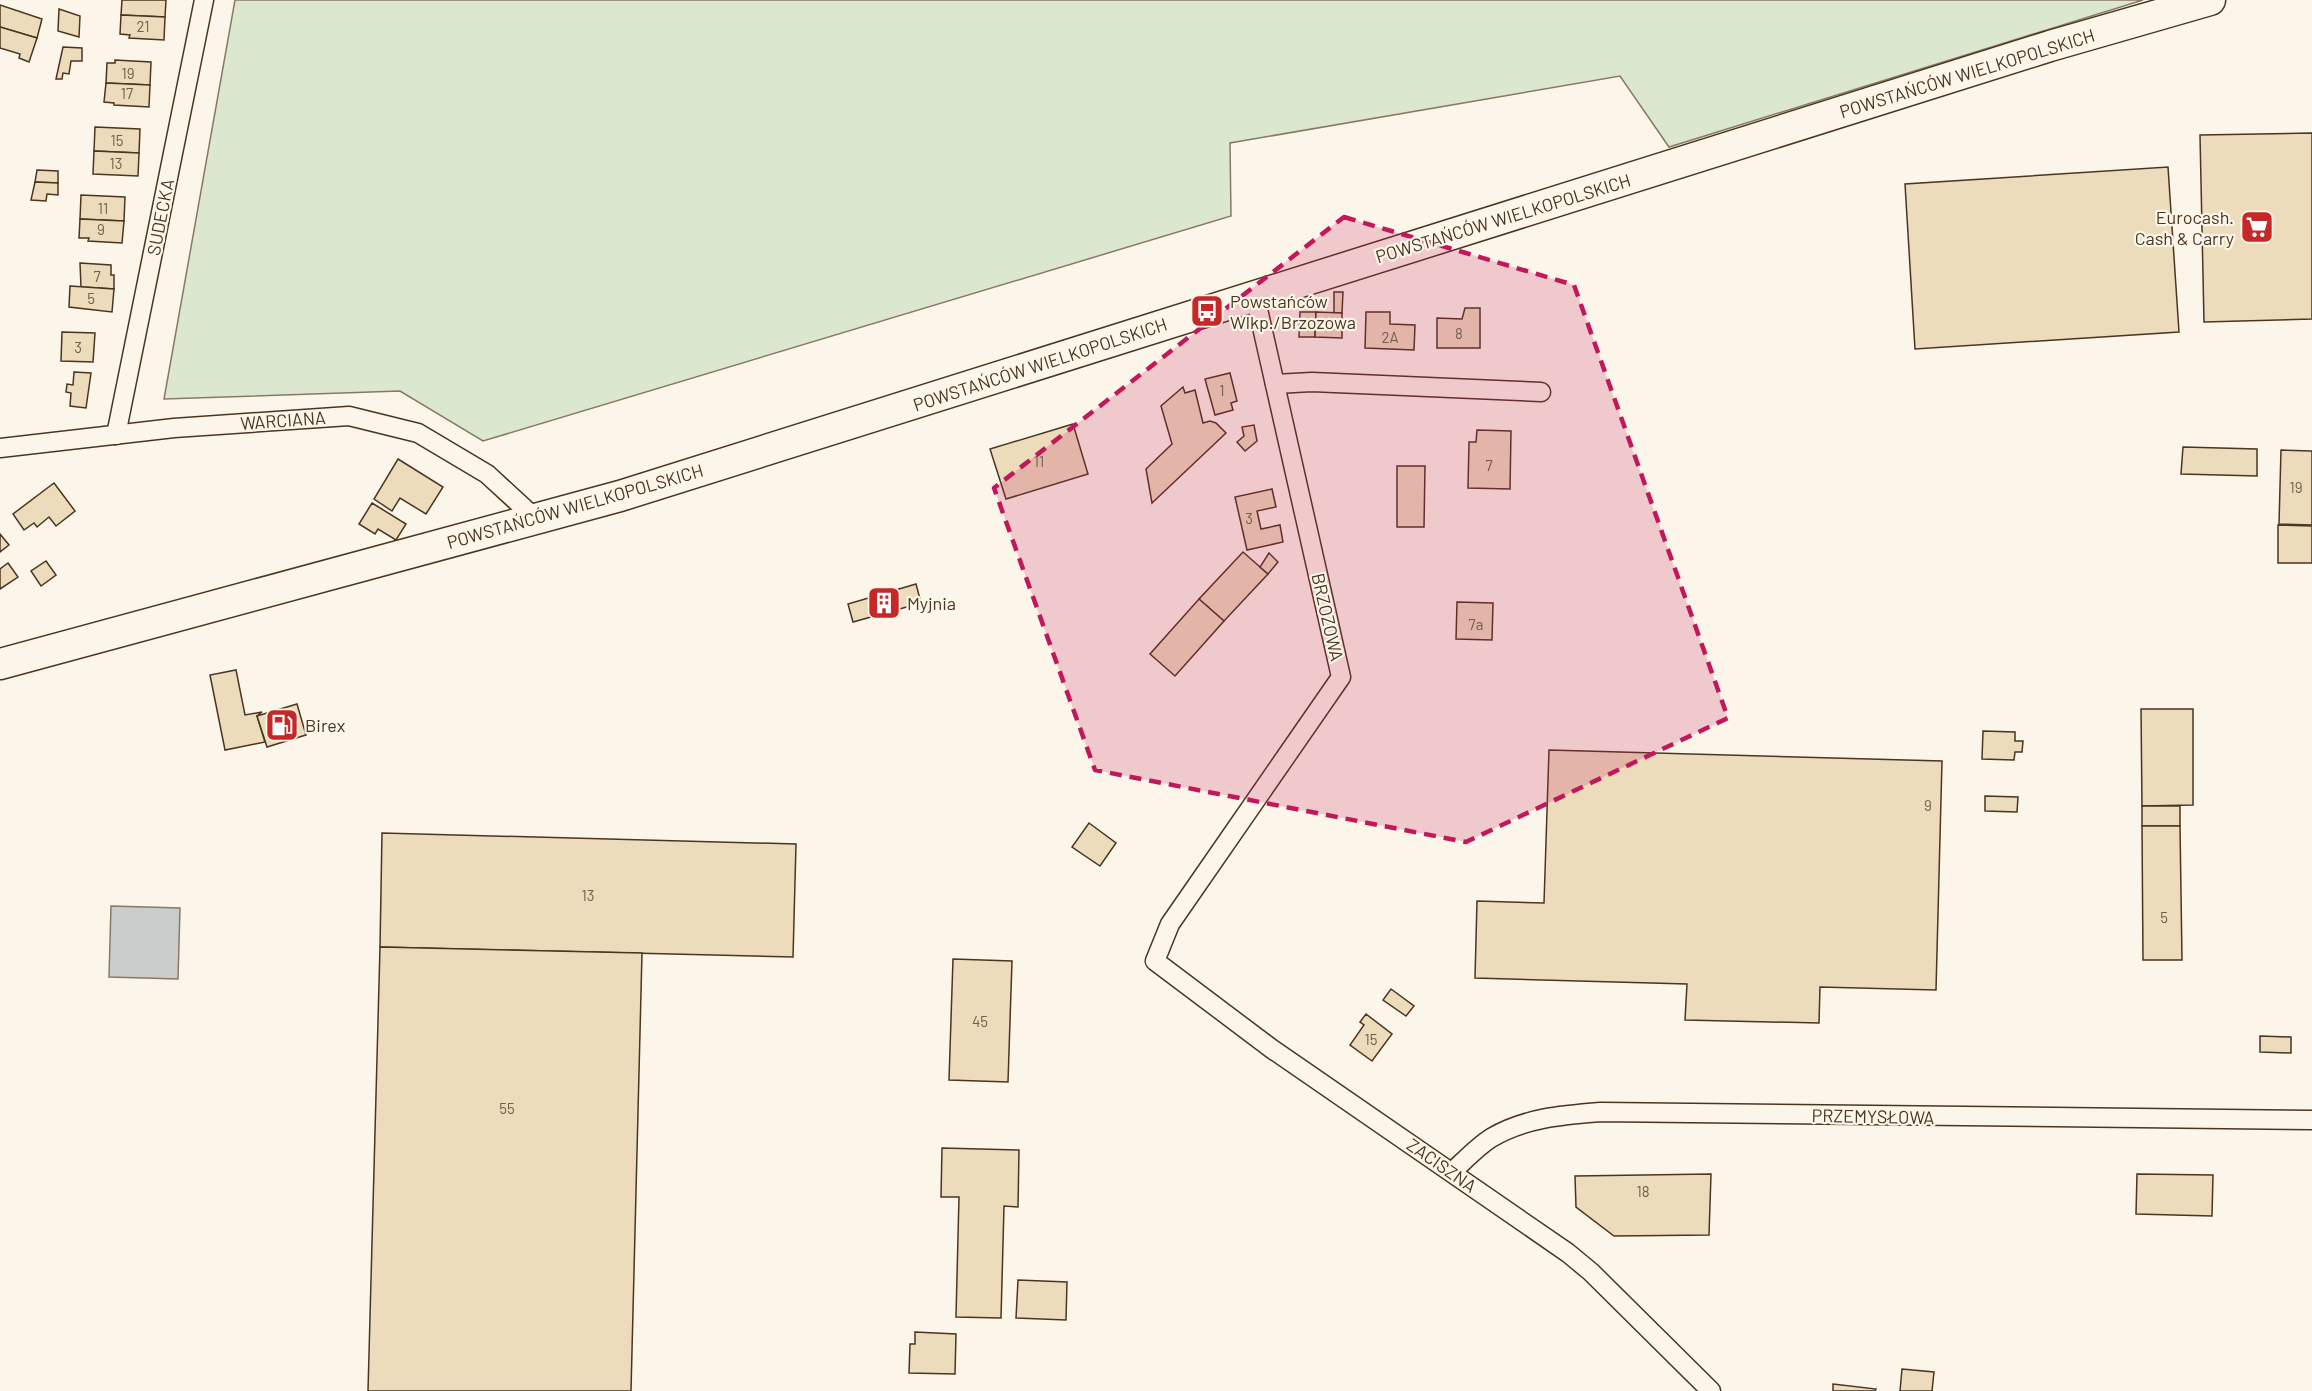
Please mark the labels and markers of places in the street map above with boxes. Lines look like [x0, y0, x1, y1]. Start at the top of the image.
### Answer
place label: Eurocash. Cash & Carry [2135, 206, 2234, 249]
supermarket icon: Eurocash. Cash & Carry [2239, 209, 2275, 245]
place label: Powstańców Wlkp./Brzozowa [1230, 290, 1356, 333]
bus stop icon: Powstańców Wlkp./Brzozowa [1189, 293, 1225, 329]
building icon: Myjnia [866, 585, 902, 621]
place label: Myjnia [907, 592, 956, 614]
fuel station icon: Birex [264, 707, 300, 743]
place label: Birex [305, 714, 346, 736]

